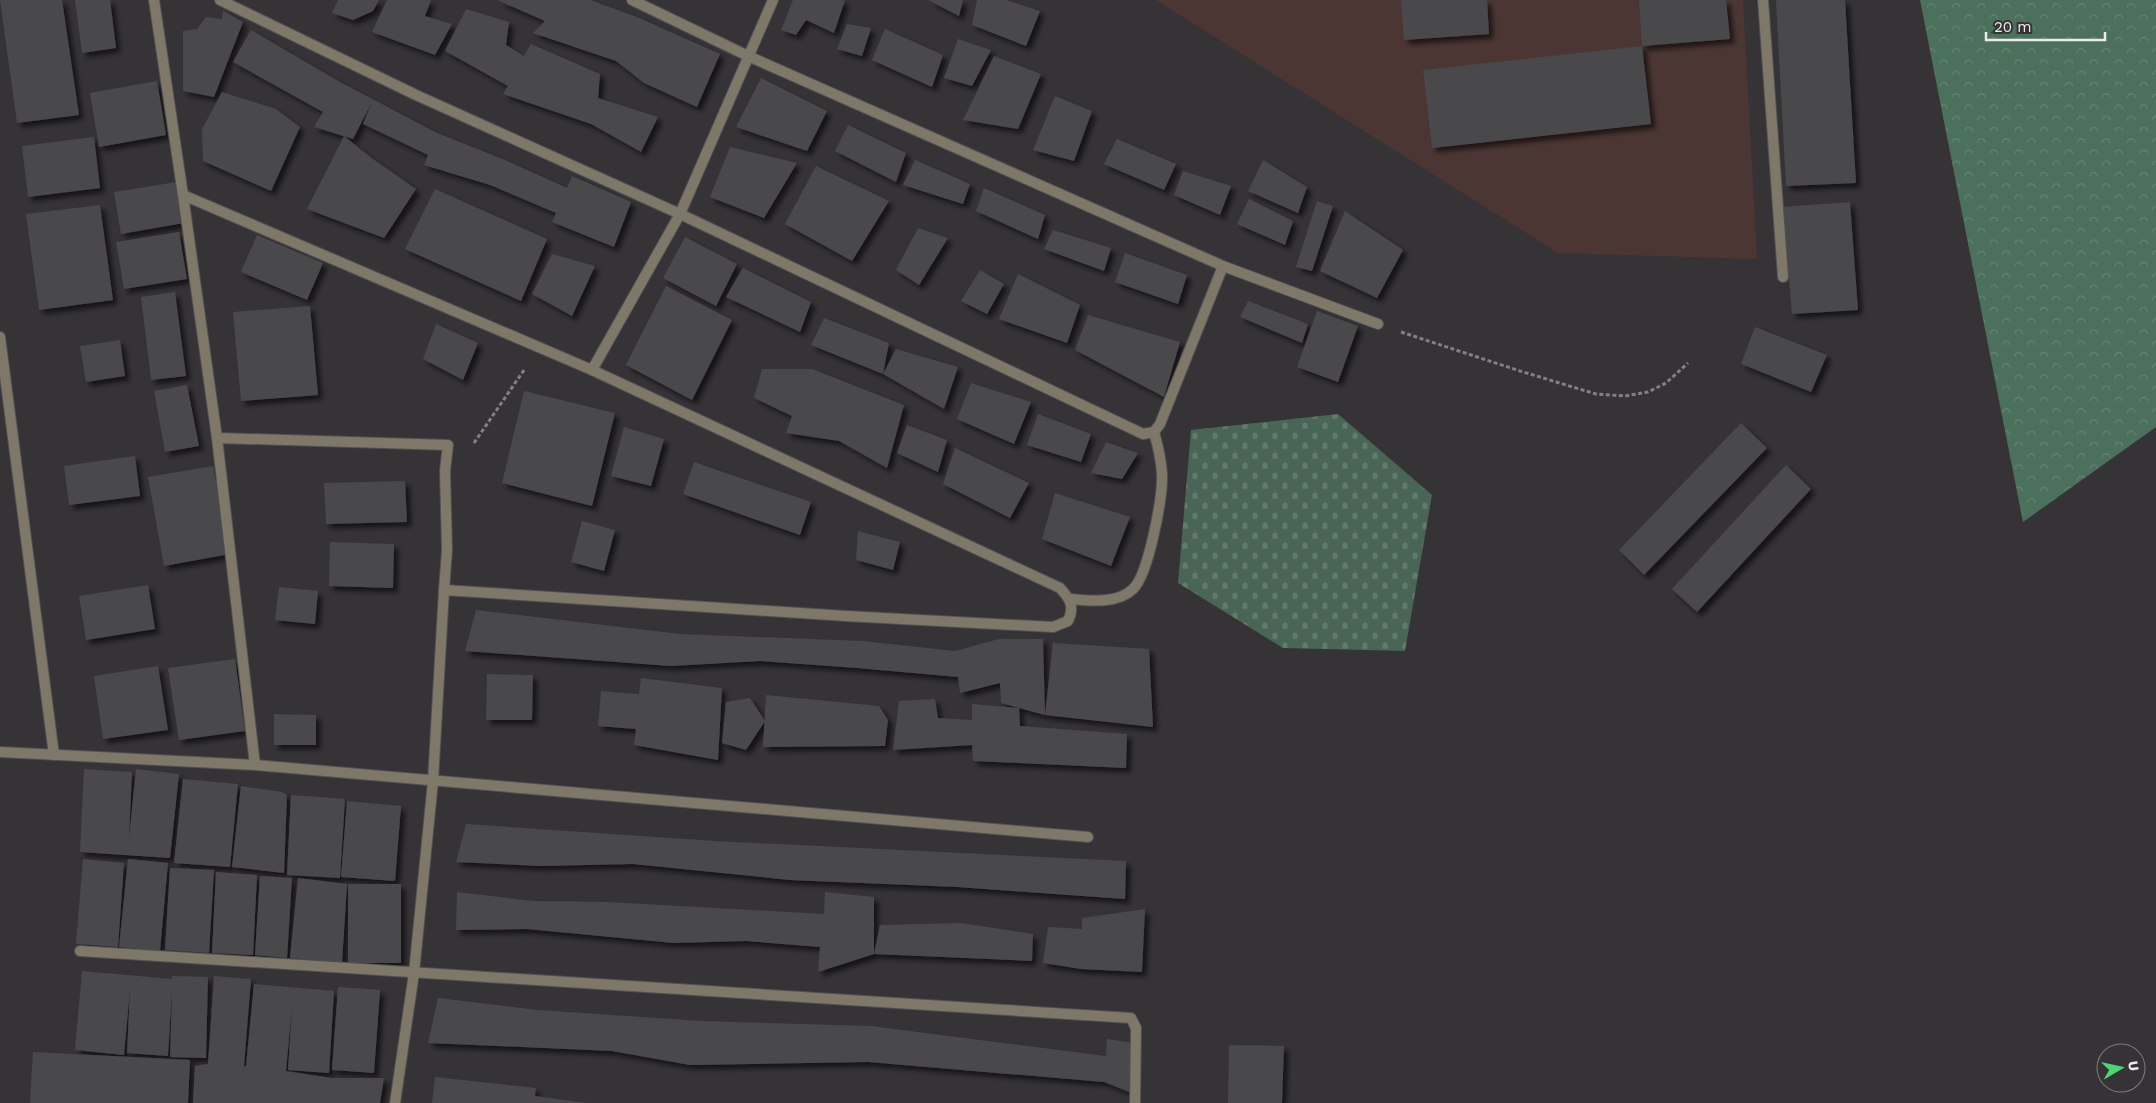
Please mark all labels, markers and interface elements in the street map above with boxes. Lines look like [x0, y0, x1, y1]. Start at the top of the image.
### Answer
scale bar [1986, 10, 2105, 42]
text: 20 m [1994, 18, 2032, 36]
north arrow [2096, 1043, 2146, 1093]
text: U [2125, 1060, 2143, 1072]

